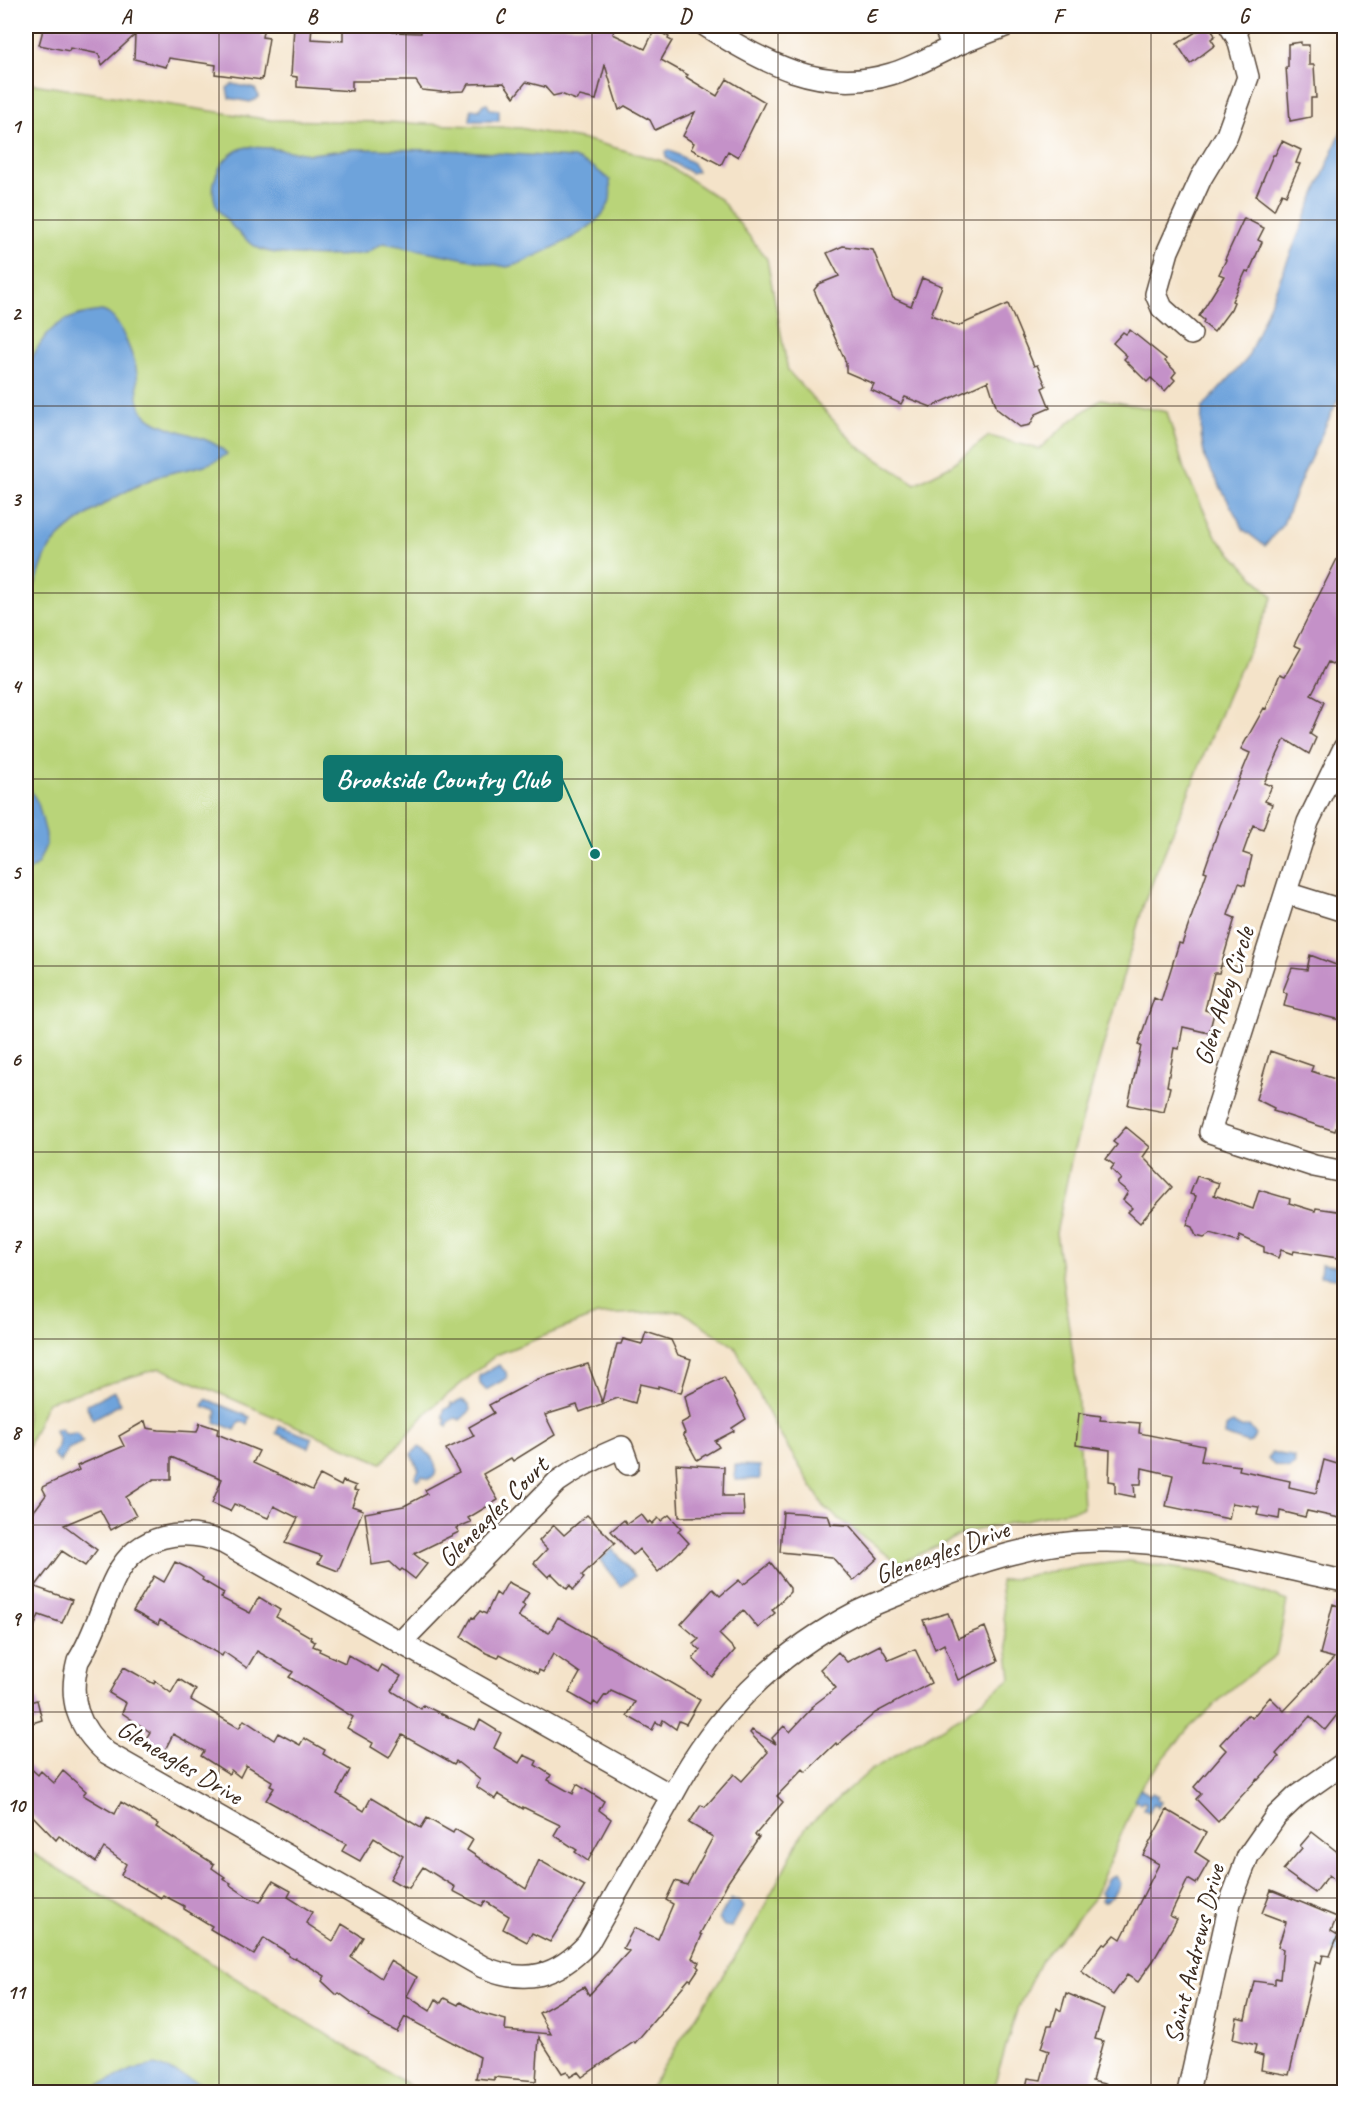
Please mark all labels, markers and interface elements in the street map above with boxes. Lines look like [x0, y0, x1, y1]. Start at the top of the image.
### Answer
text: A [121, 4, 133, 29]
text: B [307, 4, 319, 29]
text: C [494, 4, 506, 29]
text: D [679, 4, 693, 29]
text: E [866, 4, 880, 29]
text: F [1053, 4, 1067, 29]
text: G [1239, 4, 1252, 29]
text: 1 [12, 114, 23, 139]
text: 2 [12, 301, 23, 326]
text: 3 [12, 487, 23, 512]
text: 4 [12, 674, 24, 699]
callout: Brookside Country Club [324, 756, 562, 801]
text: Brookside Country Club [336, 762, 552, 796]
text: 5 [12, 860, 23, 885]
street label: Glen Abby Circle [1186, 921, 1262, 1069]
text: 6 [11, 1047, 22, 1072]
text: 7 [12, 1233, 23, 1258]
text: 8 [12, 1420, 24, 1445]
street label: Gleneagles Court [431, 1448, 557, 1574]
street label: Gleneagles Drive [871, 1512, 1015, 1591]
text: 9 [12, 1606, 23, 1631]
street label: Gleneagles Drive [111, 1712, 250, 1813]
text: 10 [7, 1793, 27, 1818]
street label: Saint Andrews Drive [1156, 1860, 1233, 2047]
text: 11 [7, 1980, 27, 2005]

